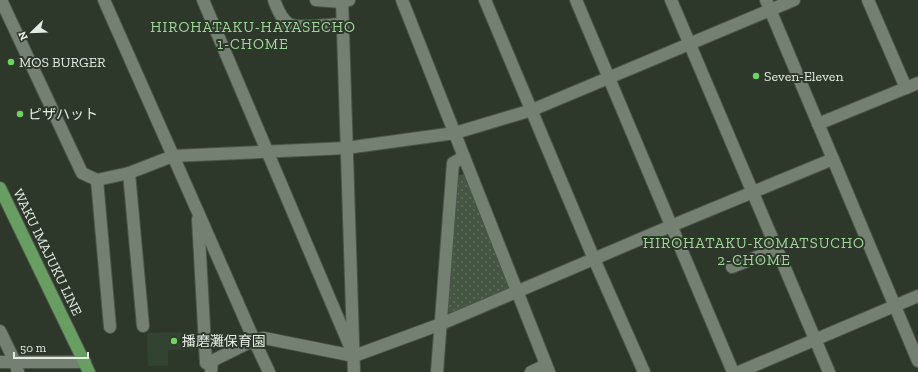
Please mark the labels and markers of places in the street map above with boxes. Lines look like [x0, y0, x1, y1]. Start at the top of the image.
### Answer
place label: MOS BURGER [19, 54, 106, 71]
marker: MOS BURGER [6, 57, 16, 67]
place label: Seven-Eleven [764, 68, 843, 85]
marker: Seven-Eleven [751, 71, 761, 81]
place label: ピザハット [28, 106, 98, 123]
marker: ピザハット [15, 109, 25, 119]
place label: 播磨灘保育園 [182, 333, 266, 350]
marker: 播磨灘保育園 [169, 336, 179, 346]

